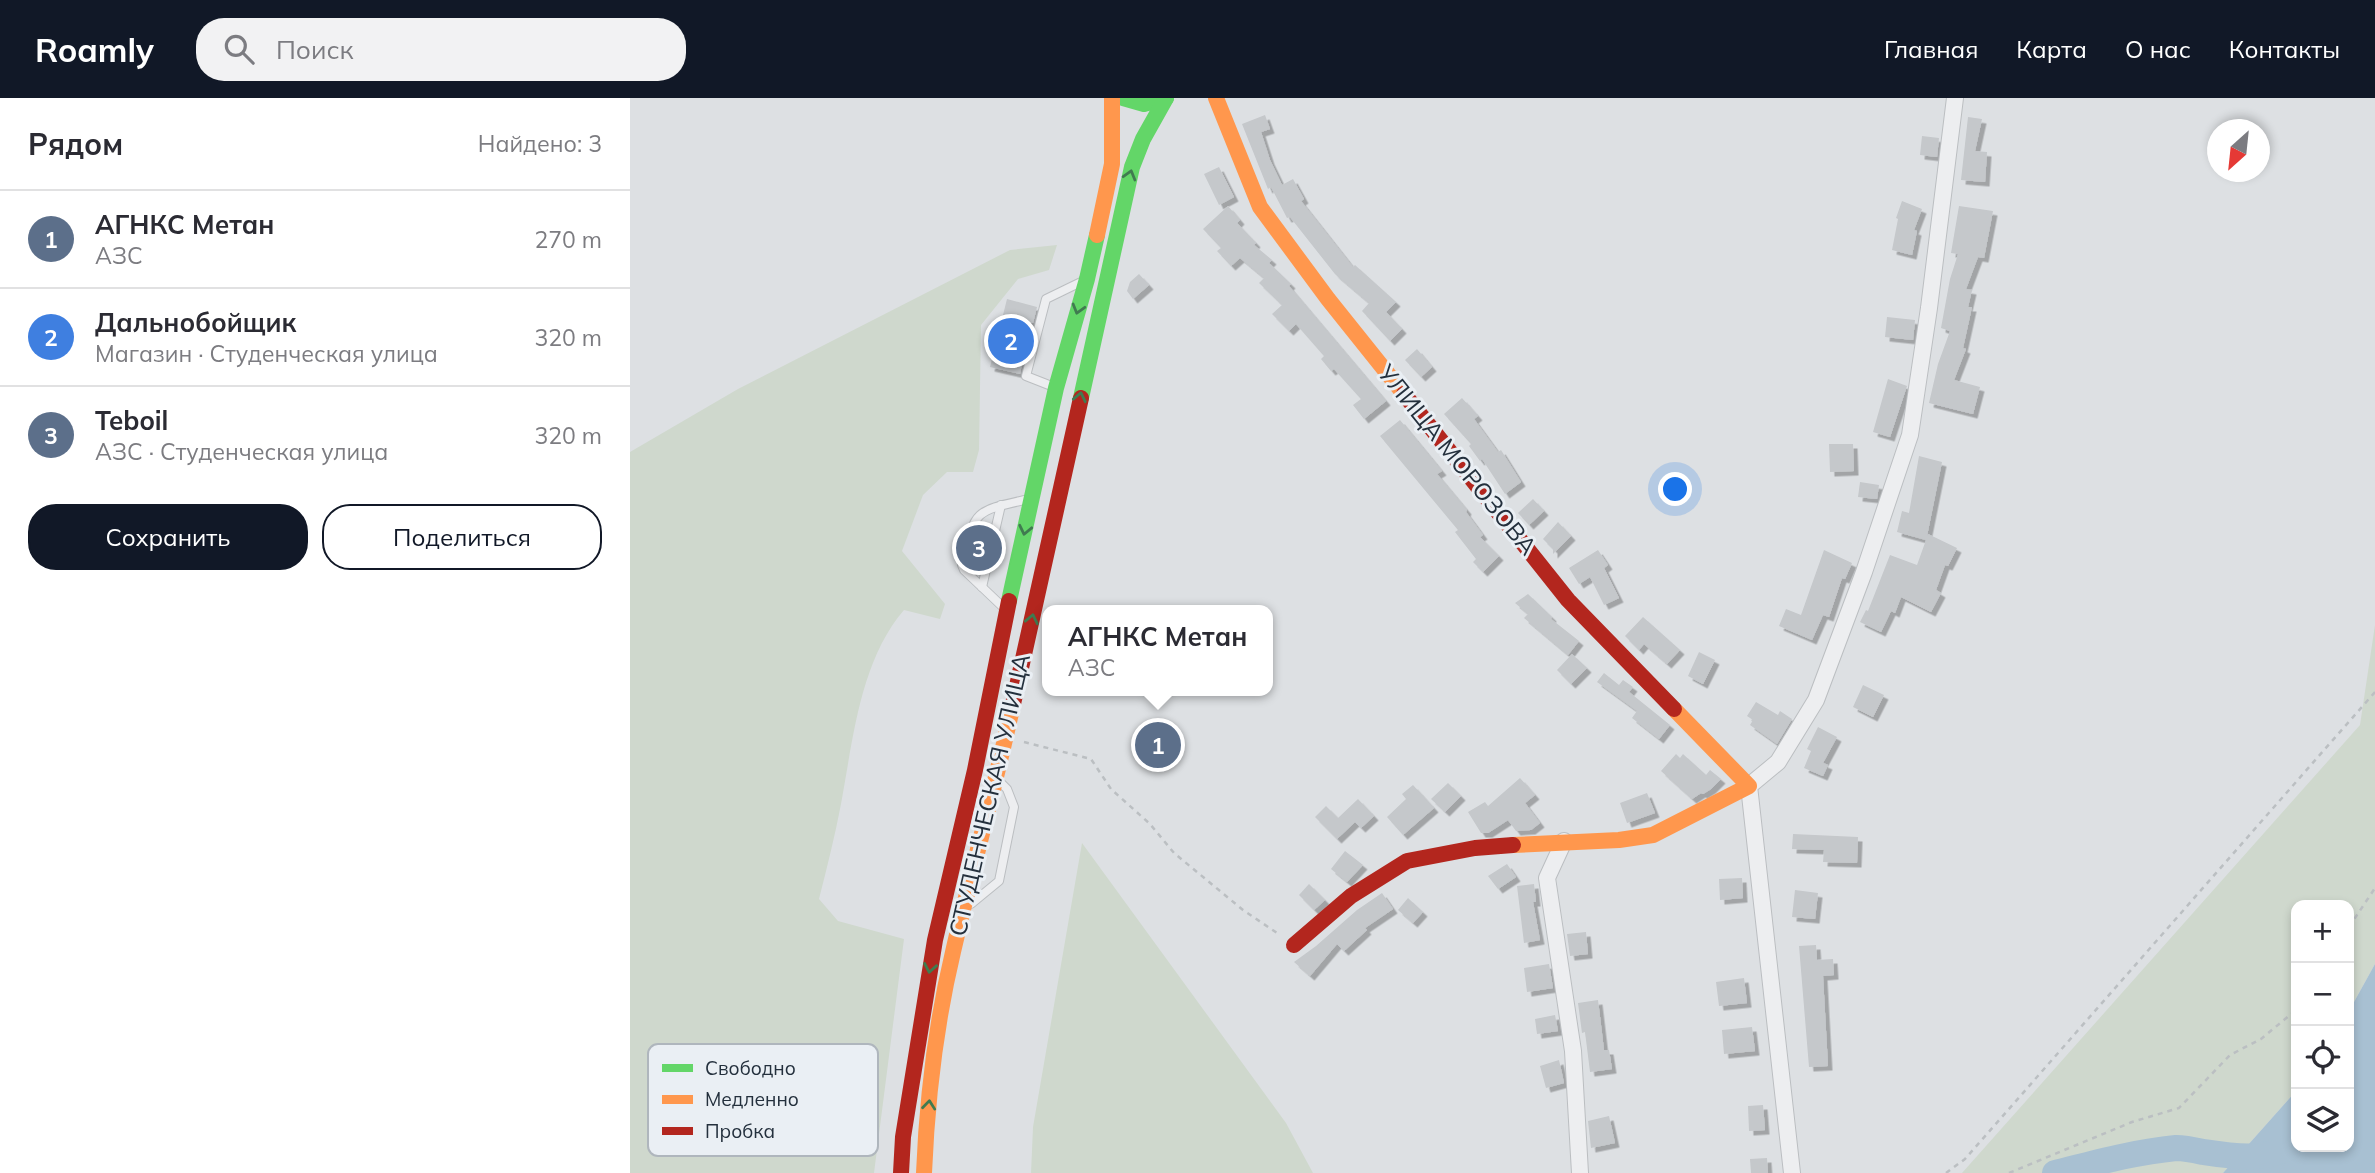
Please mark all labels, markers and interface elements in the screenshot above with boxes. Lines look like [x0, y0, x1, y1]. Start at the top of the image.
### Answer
search box [196, 18, 686, 81]
text: Roamly [35, 29, 154, 70]
icon: search [220, 30, 258, 68]
text: Поиск [276, 33, 354, 66]
text: Главная [1884, 34, 1978, 64]
text: Карта [2016, 34, 2087, 64]
text: О нас [2125, 34, 2191, 64]
text: Контакты [2229, 34, 2340, 64]
north arrow [2207, 119, 2270, 182]
text: Рядом [28, 125, 123, 163]
text: Найдено: 3 [478, 129, 602, 158]
one-way arrow [1122, 169, 1136, 181]
text: АГНКС Метан [95, 208, 274, 241]
text: 1 [44, 225, 58, 254]
text: 270 m [534, 225, 602, 254]
text: АЗС [95, 241, 143, 270]
one-way arrow [1072, 303, 1086, 315]
text: Дальнобойщик [95, 306, 296, 339]
pin: 2 [988, 315, 1034, 367]
text: 2 [44, 323, 58, 352]
text: 320 m [534, 323, 602, 352]
text: Магазин · Студенческая улица [95, 339, 438, 368]
street label: УЛИЦА МОРОЗОВА [1371, 357, 1544, 561]
one-way arrow [1072, 391, 1086, 403]
text: Teboil [95, 404, 168, 437]
text: 3 [44, 421, 58, 450]
text: 320 m [534, 421, 602, 450]
text: АЗС · Студенческая улица [95, 437, 388, 466]
your location [1658, 472, 1692, 506]
button: Сохранить [28, 504, 308, 570]
button: Поделиться [322, 504, 602, 570]
pin: 3 [956, 522, 1002, 574]
one-way arrow [1018, 524, 1033, 536]
popup [1042, 605, 1273, 696]
one-way arrow [1023, 613, 1038, 625]
text: АГНКС Метан [1068, 620, 1247, 653]
street label: СТУДЕНЧЕСКАЯ УЛИЦА [942, 650, 1036, 939]
text: АЗС [1068, 653, 1115, 682]
pin: 1 [1135, 719, 1181, 771]
map controls [2291, 900, 2354, 1152]
button: + [2291, 900, 2354, 963]
one-way arrow [923, 962, 938, 974]
button: − [2291, 963, 2354, 1026]
button: locate [2291, 1026, 2354, 1089]
legend [648, 1044, 878, 1156]
text: Свободно [705, 1056, 796, 1080]
text: Медленно [705, 1087, 799, 1111]
button: layers [2291, 1089, 2354, 1152]
one-way arrow [922, 1099, 937, 1111]
text: Пробка [705, 1119, 775, 1143]

